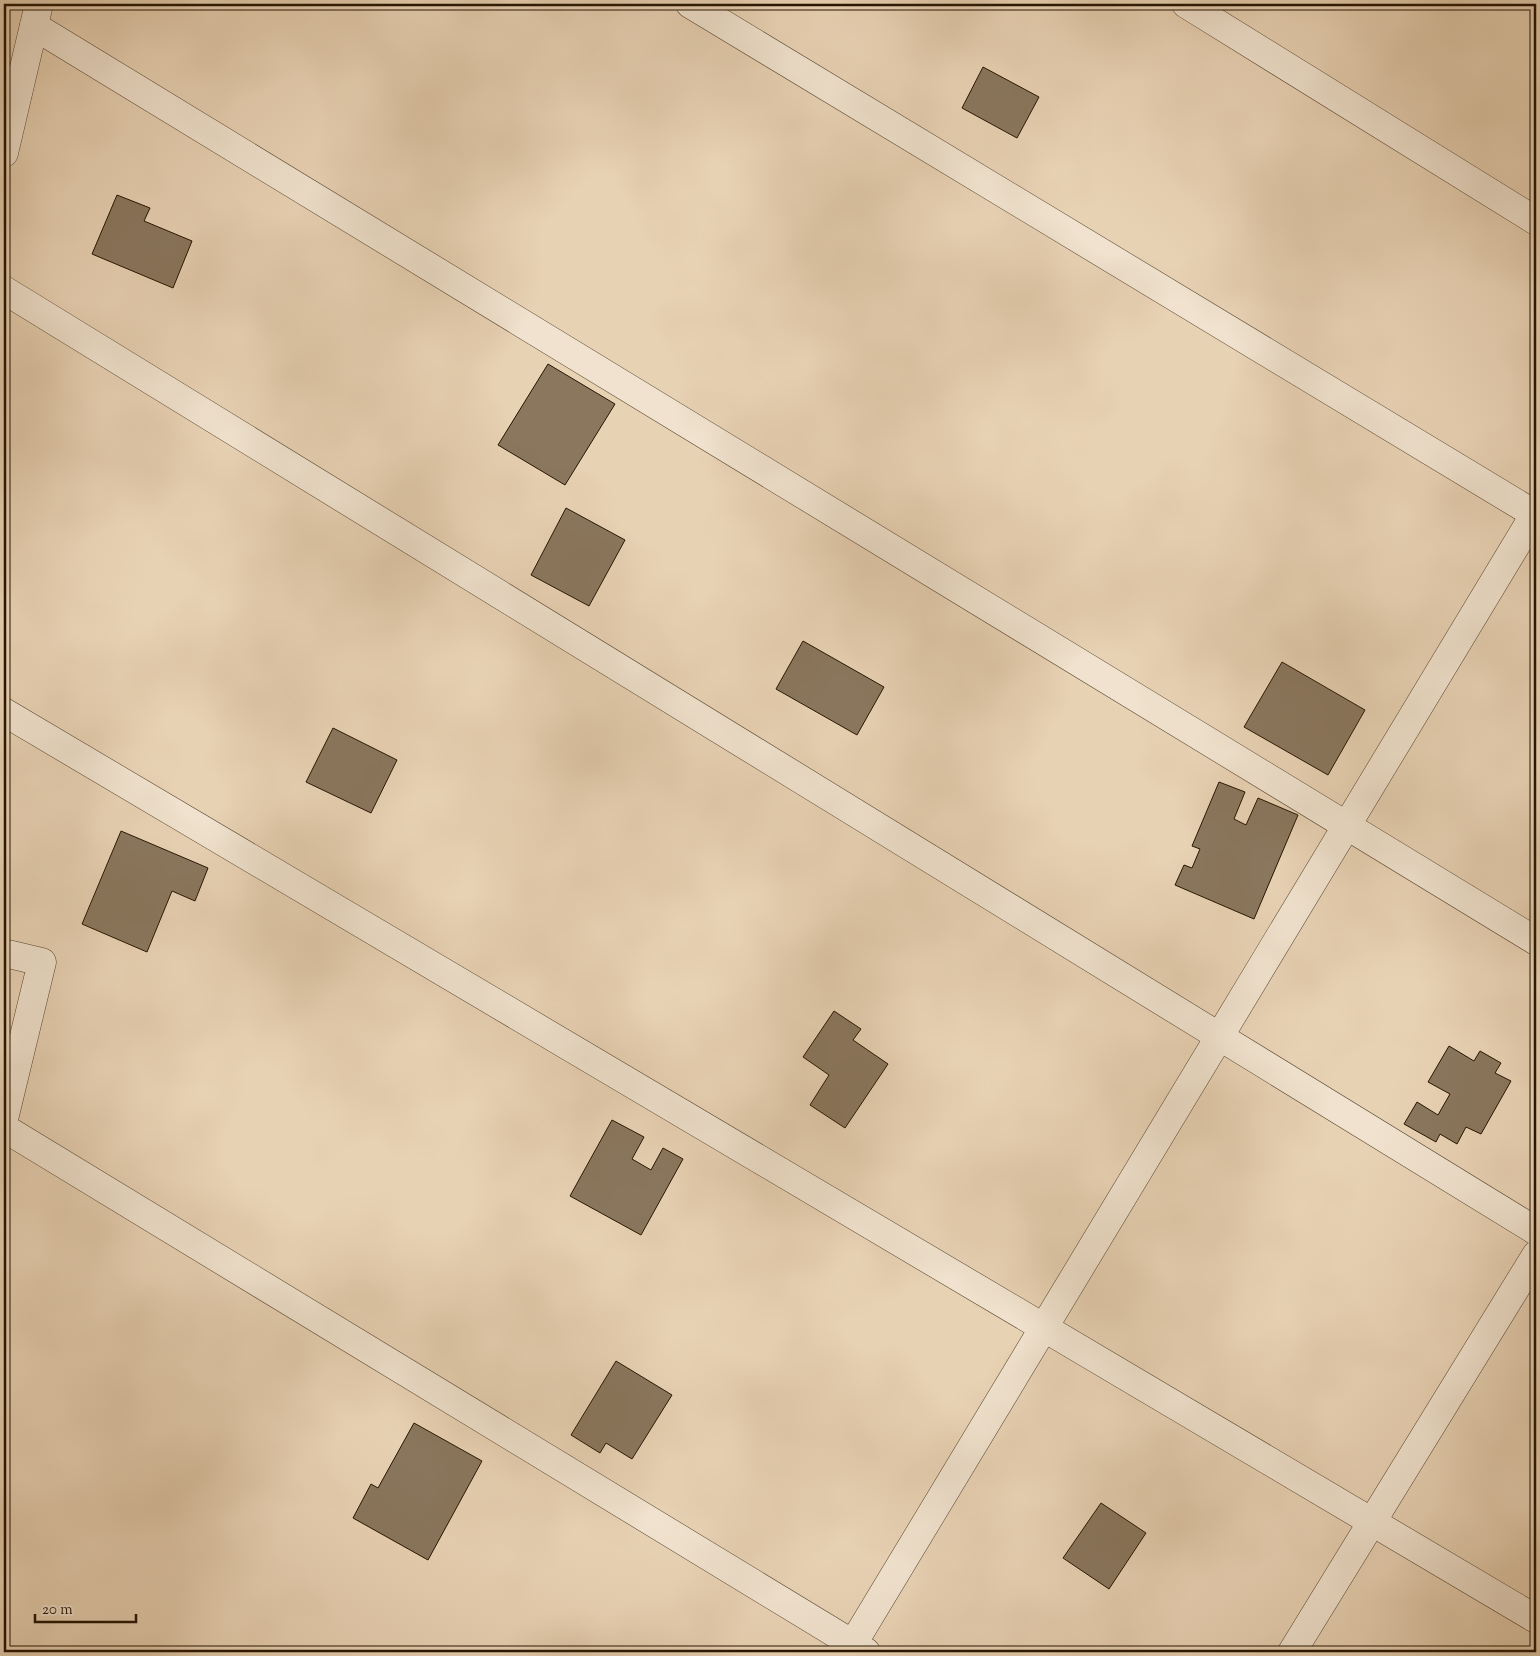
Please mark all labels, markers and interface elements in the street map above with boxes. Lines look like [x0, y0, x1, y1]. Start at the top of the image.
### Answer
scale bar [35, 1591, 136, 1623]
text: 20 m [42, 1600, 73, 1621]

